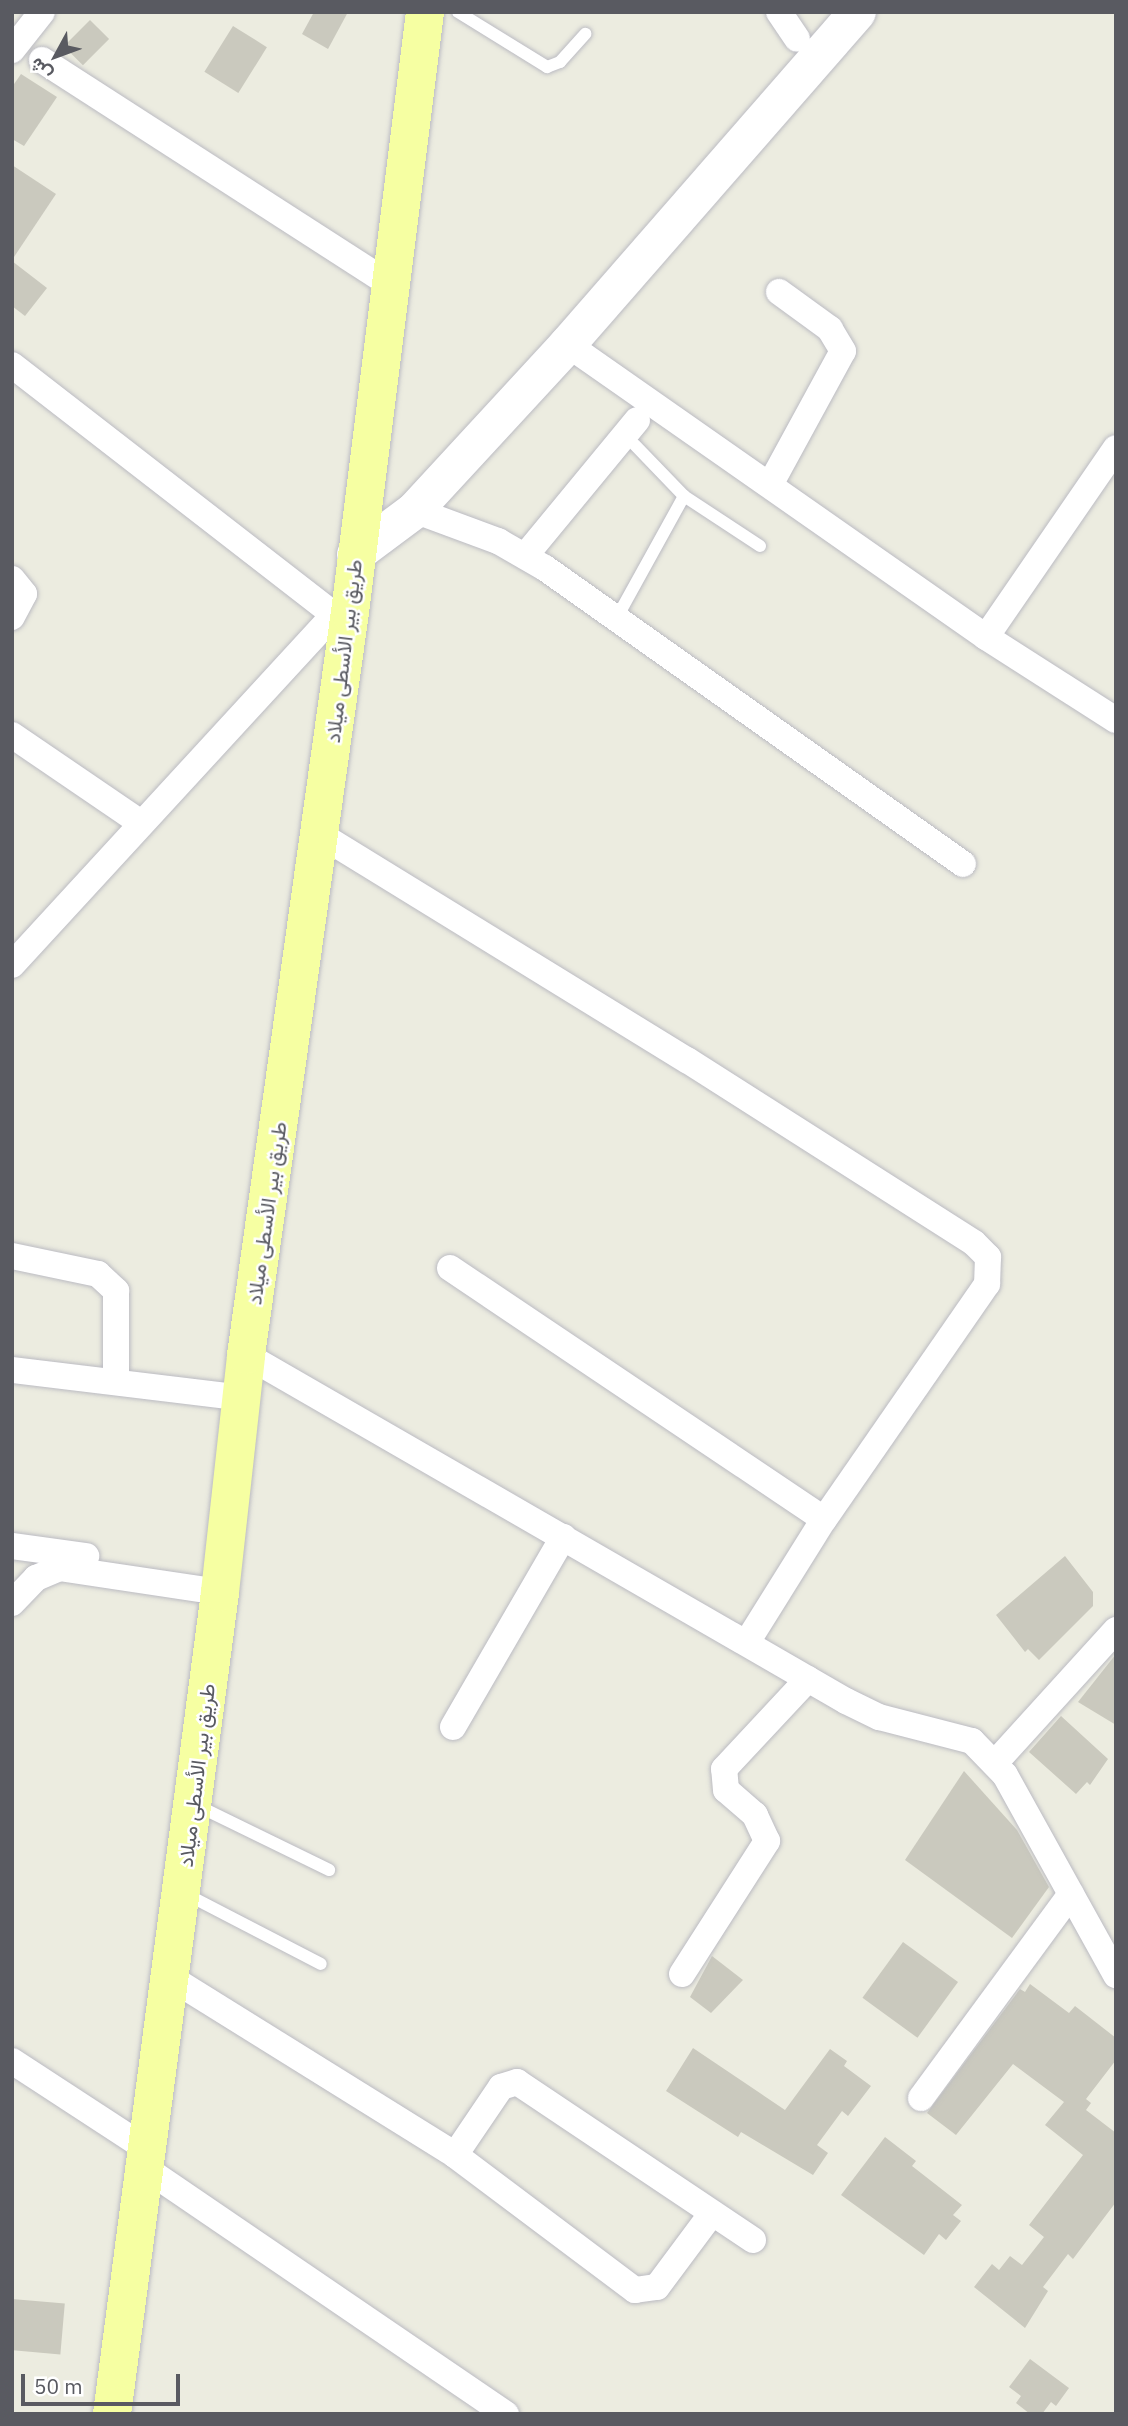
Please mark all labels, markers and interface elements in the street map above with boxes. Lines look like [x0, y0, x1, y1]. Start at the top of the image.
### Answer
north arrow [21, 21, 91, 91]
text: ش [24, 53, 57, 86]
street label: طريق بير الأسطى ميلاد [319, 558, 367, 744]
street label: طريق بير الأسطى ميلاد [241, 1120, 291, 1306]
street label: طريق بير الأسطى ميلاد [172, 1682, 220, 1868]
scale bar [24, 2360, 184, 2404]
text: 50 m [34, 2372, 83, 2400]

